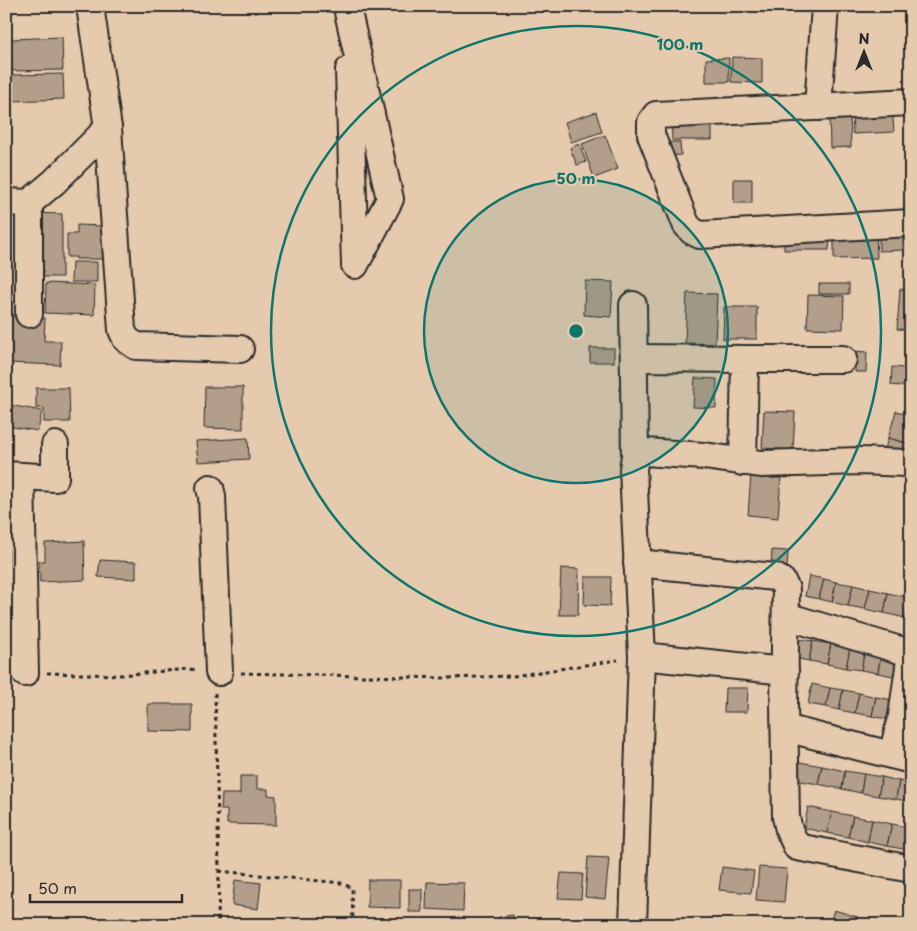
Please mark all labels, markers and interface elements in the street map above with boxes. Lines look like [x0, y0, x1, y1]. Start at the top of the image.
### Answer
north arrow [840, 28, 890, 78]
text: N [858, 28, 870, 49]
text: 100 m [657, 32, 703, 55]
text: 50 m [557, 166, 595, 189]
centre of rings [567, 322, 585, 340]
scale bar [30, 871, 182, 903]
text: 50 m [38, 876, 77, 899]

